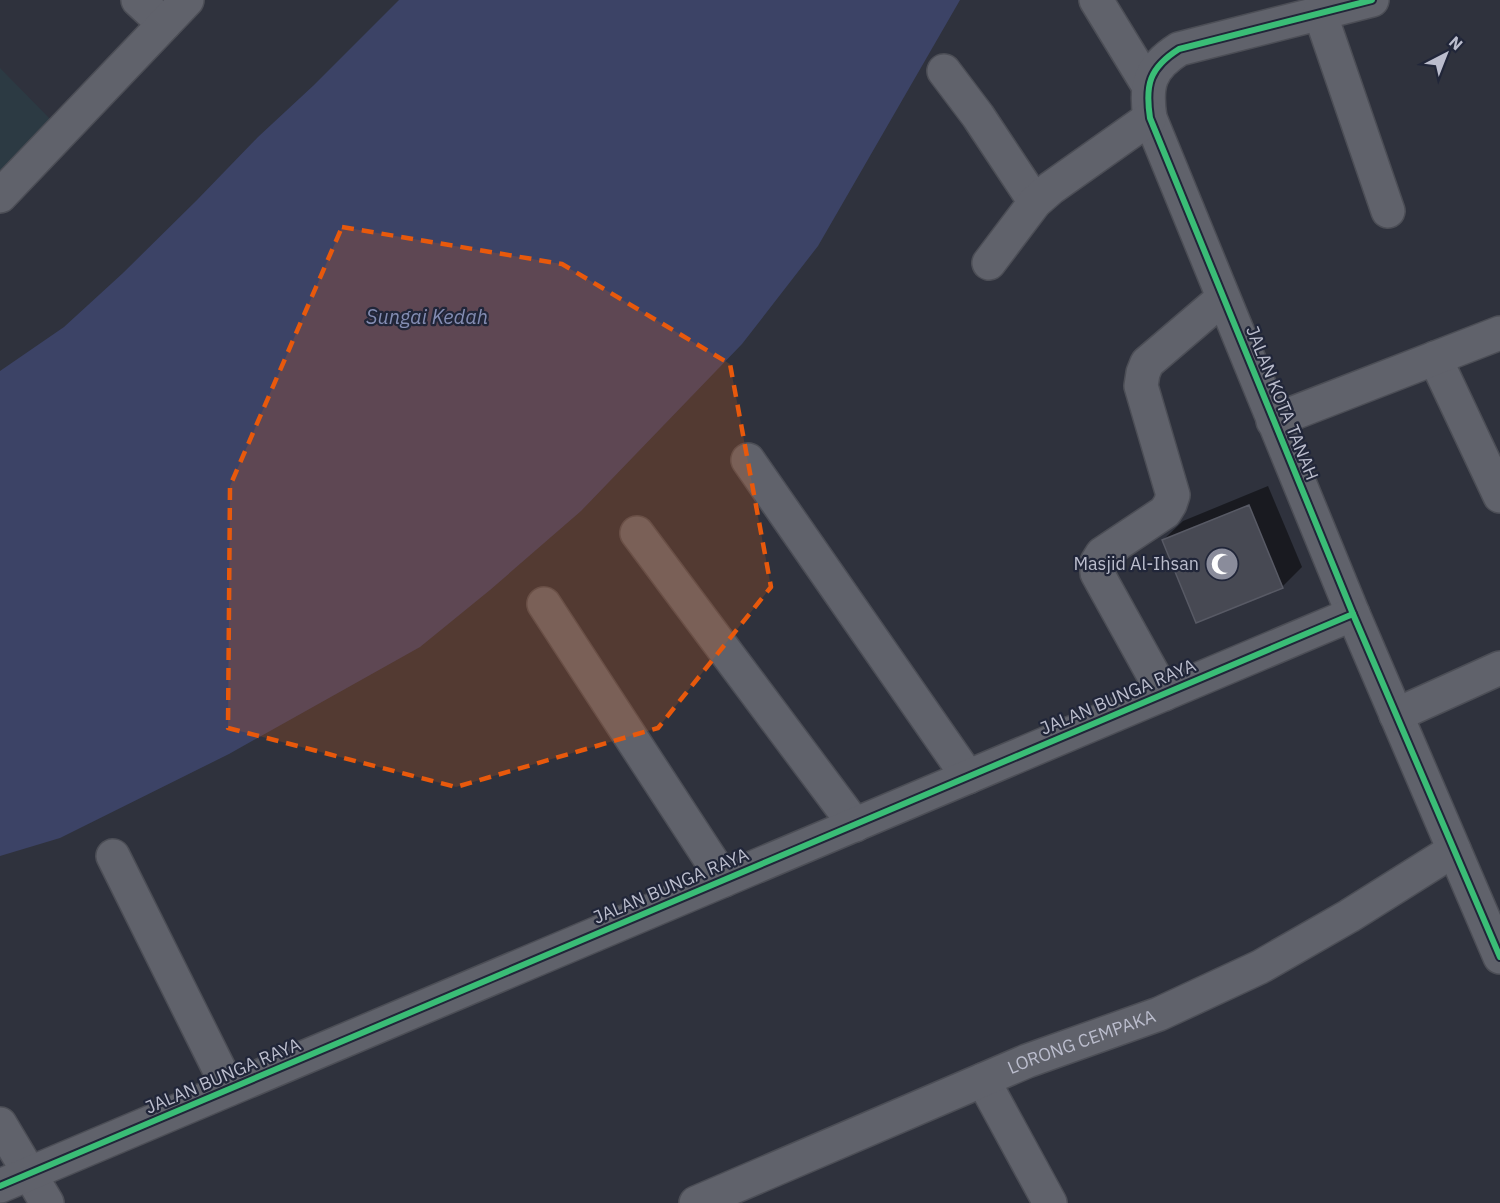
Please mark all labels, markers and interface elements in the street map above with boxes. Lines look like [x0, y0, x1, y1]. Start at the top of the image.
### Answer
north arrow [1416, 24, 1476, 84]
text: N [1445, 32, 1467, 54]
water label: Sungai Kedah [366, 303, 488, 330]
street label: JALAN KOTA TANAH [1241, 322, 1324, 483]
mosque icon: Masjid Al-Ihsan [1204, 546, 1240, 582]
place label: Masjid Al-Ihsan [1073, 552, 1199, 575]
street label: JALAN BUNGA RAYA [1037, 653, 1199, 740]
street label: JALAN BUNGA RAYA [590, 842, 752, 929]
street label: LORONG CEMPAKA [1004, 1004, 1159, 1079]
street label: JALAN BUNGA RAYA [142, 1032, 304, 1119]

